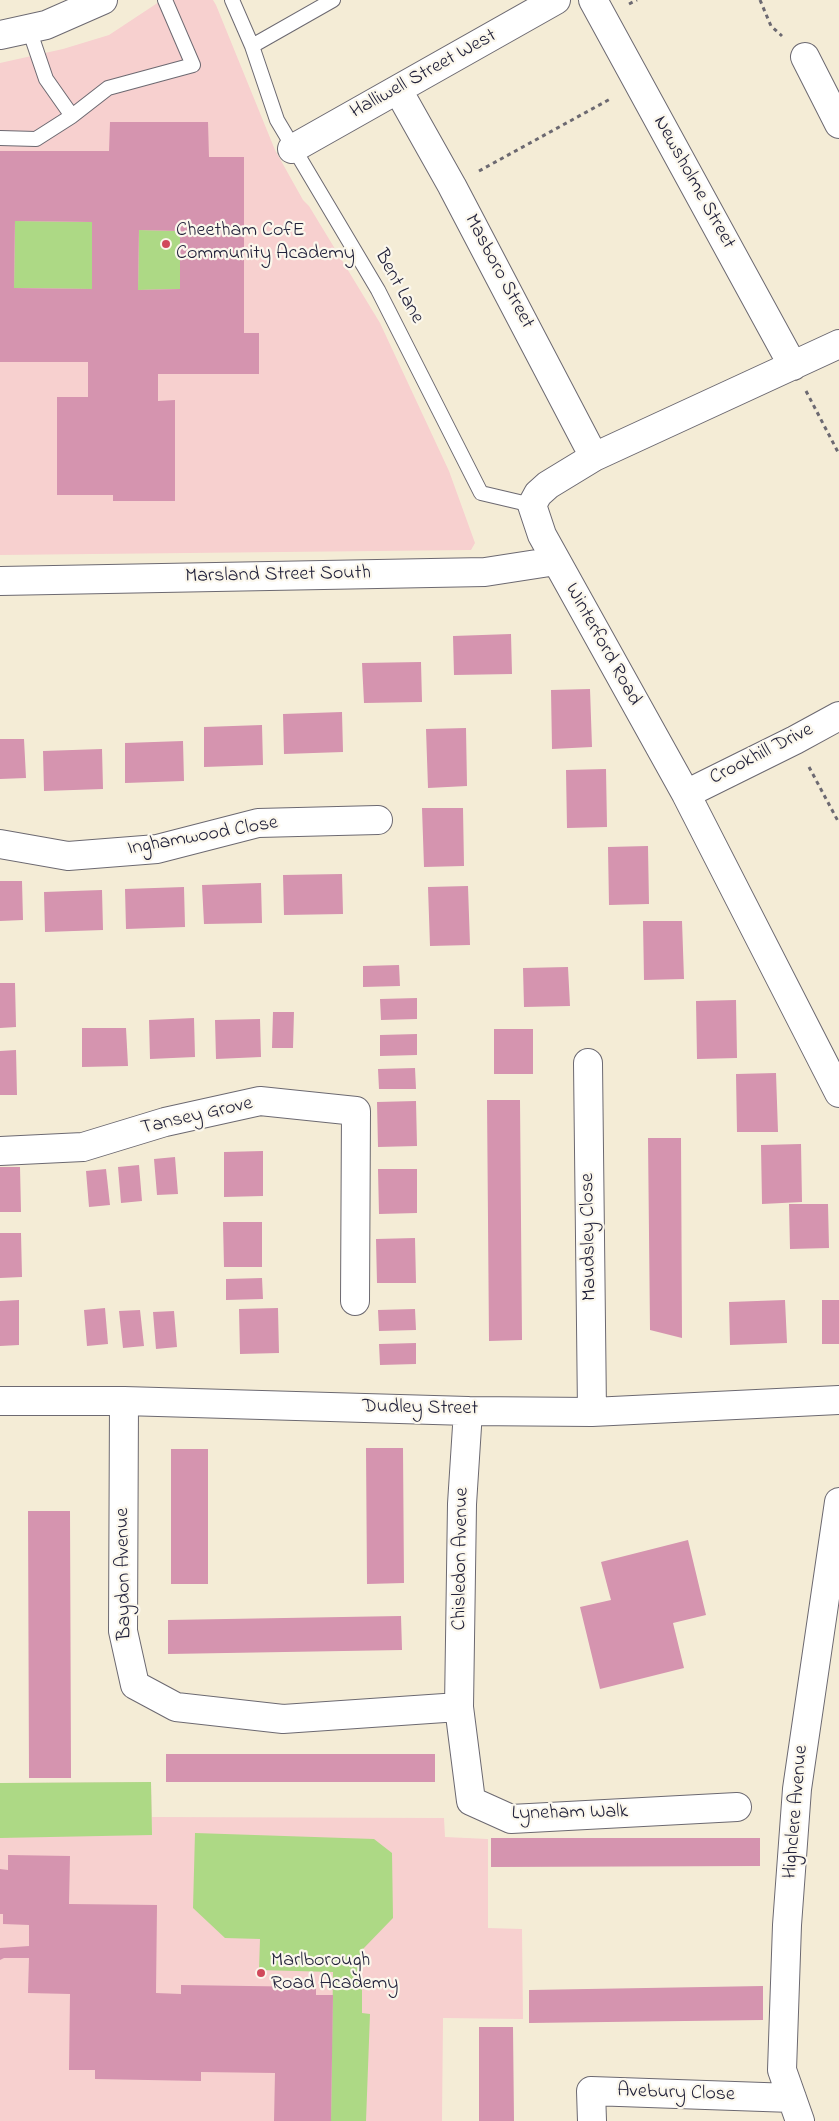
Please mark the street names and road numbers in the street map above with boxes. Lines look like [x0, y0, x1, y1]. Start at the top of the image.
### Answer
street label: Halliwell Street West [347, 25, 501, 125]
street label: Newsholme Street [647, 112, 739, 254]
street label: Masboro Street [458, 211, 538, 333]
street label: Bent Lane [368, 246, 428, 328]
street label: Marsland Street South [185, 562, 371, 590]
street label: Winterford Road [558, 580, 646, 710]
street label: Crookhill Drive [706, 719, 818, 791]
street label: Inghamwood Close [126, 812, 280, 862]
street label: Tansey Grove [139, 1093, 255, 1141]
street label: Maudsley Close [577, 1173, 603, 1301]
street label: Dudley Street [362, 1396, 478, 1422]
street label: Chisledon Avenue [449, 1487, 475, 1631]
street label: Baydon Avenue [112, 1508, 138, 1640]
street label: Highclere Avenue [779, 1744, 815, 1880]
street label: Lyneham Walk [512, 1801, 628, 1827]
street label: Avebury Close [617, 2080, 735, 2108]

